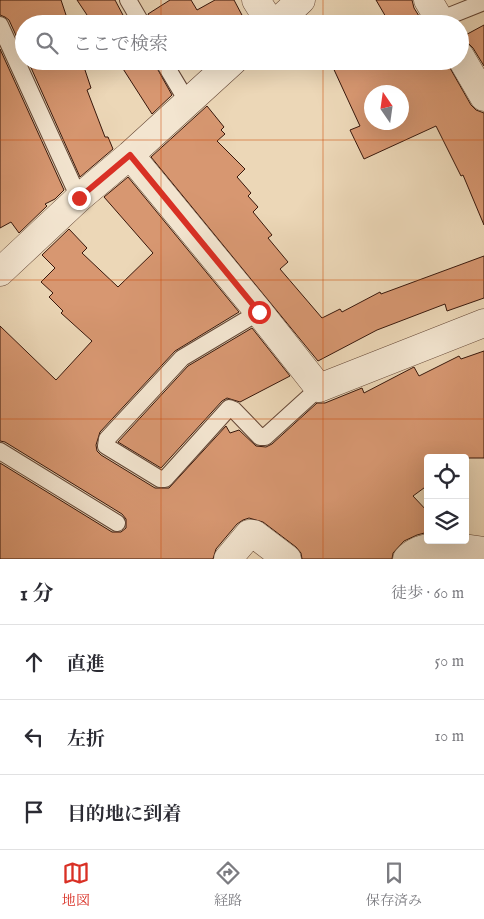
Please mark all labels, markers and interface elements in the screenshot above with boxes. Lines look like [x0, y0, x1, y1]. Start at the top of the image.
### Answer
search box [15, 15, 469, 70]
icon: search [33, 29, 61, 57]
text: ここで検索 [73, 33, 168, 57]
north arrow [364, 85, 409, 130]
route end [68, 187, 91, 210]
route start [248, 301, 271, 324]
map controls [424, 454, 469, 544]
button: locate [424, 454, 469, 499]
button: layers [424, 499, 469, 544]
text: 1 分 [20, 581, 53, 608]
text: 徒歩 · 60 m [391, 584, 464, 604]
icon: ahead [20, 648, 48, 676]
text: 50 m [435, 652, 464, 672]
text: 直進 [67, 653, 105, 677]
icon: left [20, 723, 48, 751]
text: 10 m [434, 727, 464, 747]
text: 左折 [67, 728, 105, 752]
icon: arrive [20, 798, 48, 826]
text: 目的地に到着 [67, 803, 181, 827]
tab: 地図 [62, 859, 90, 910]
tab: 経路 [214, 859, 242, 910]
tab: 保存済み [366, 859, 422, 910]

